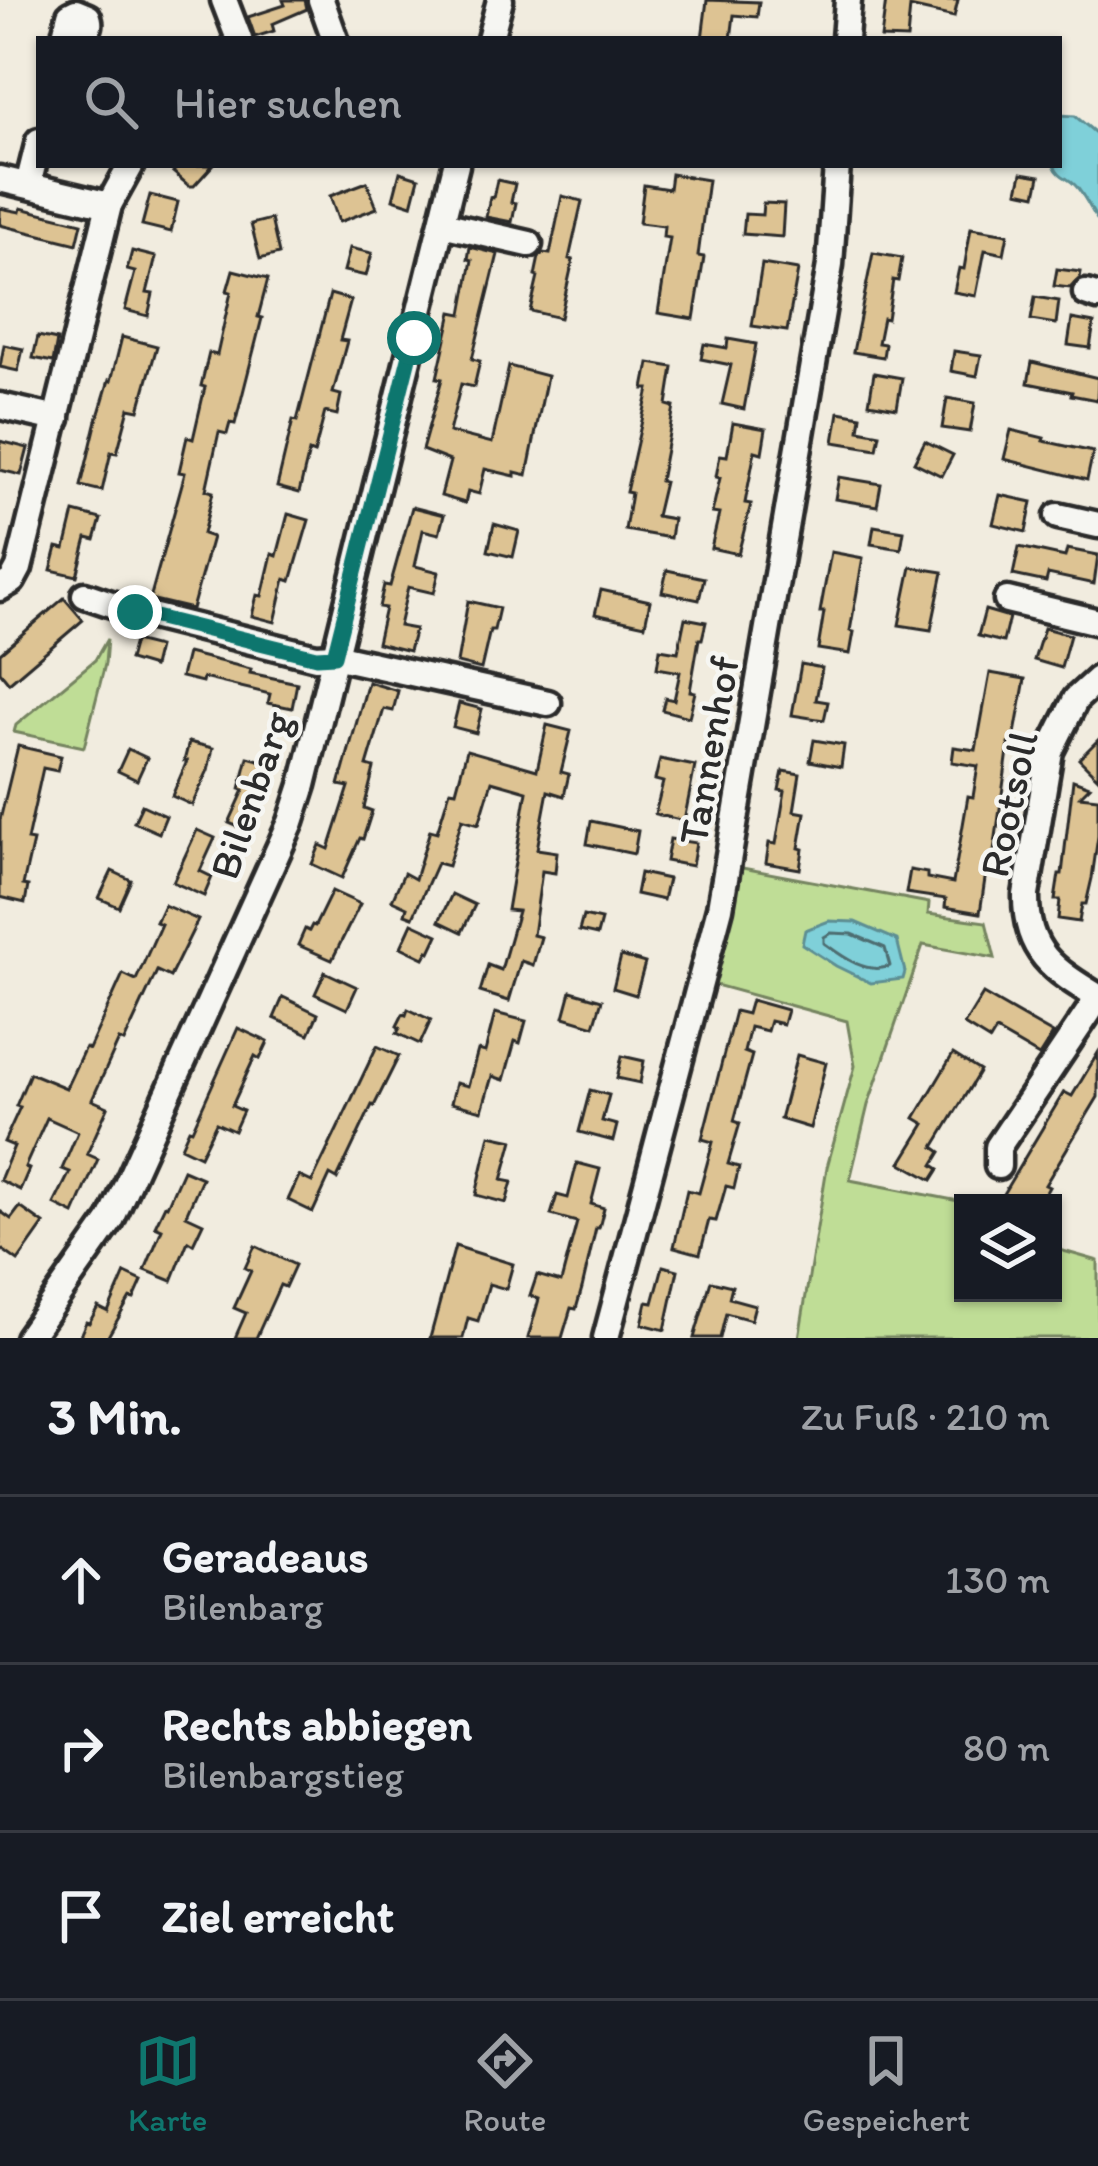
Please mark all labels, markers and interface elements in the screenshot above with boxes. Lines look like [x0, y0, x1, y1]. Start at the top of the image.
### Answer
search box [36, 36, 1062, 168]
icon: search [78, 69, 144, 135]
text: Hier suchen [174, 75, 402, 129]
route start [387, 311, 441, 365]
route end [108, 585, 162, 639]
street label: Tannenhof [667, 651, 750, 849]
street label: Bilenbarg [198, 704, 303, 886]
street label: Rootsoll [968, 727, 1049, 882]
map controls [954, 1194, 1062, 1302]
button: layers [954, 1194, 1062, 1302]
text: 3 Min. [48, 1386, 182, 1447]
text: Zu Fuß · 210 m [801, 1393, 1050, 1440]
text: Geradeaus [162, 1529, 369, 1583]
icon: ahead [48, 1547, 114, 1613]
text: 130 m [945, 1556, 1050, 1603]
text: Bilenbarg [162, 1583, 323, 1630]
text: Rechts abbiegen [162, 1697, 472, 1751]
icon: right [48, 1715, 114, 1781]
text: 80 m [963, 1724, 1050, 1771]
text: Bilenbargstieg [162, 1751, 404, 1798]
icon: arrive [48, 1883, 114, 1949]
text: Ziel erreicht [162, 1889, 394, 1943]
tab: Karte [128, 2028, 207, 2139]
tab: Route [464, 2028, 547, 2139]
tab: Gespeichert [803, 2028, 970, 2139]

